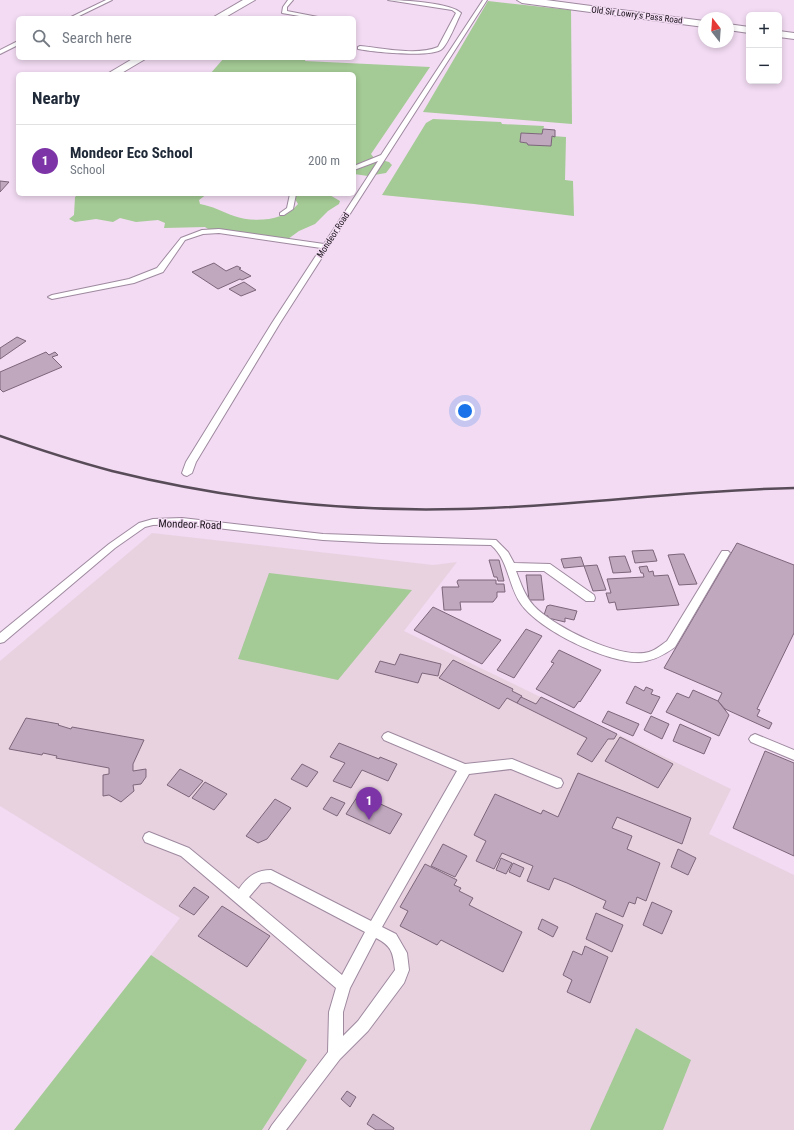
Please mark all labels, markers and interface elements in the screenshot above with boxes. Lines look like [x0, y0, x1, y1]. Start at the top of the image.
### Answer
street label: Old Sir Lowry's Pass Road [591, 4, 683, 26]
north arrow [698, 12, 734, 48]
map controls [746, 12, 782, 84]
button: + [746, 12, 782, 48]
search box [16, 16, 356, 60]
icon: search [30, 27, 52, 49]
text: Search here [62, 29, 132, 47]
button: − [746, 48, 782, 84]
text: Nearby [32, 88, 80, 108]
text: Mondeor Eco School [70, 144, 193, 162]
text: 1 [42, 153, 48, 168]
text: 200 m [308, 153, 340, 168]
text: School [70, 162, 105, 177]
street label: Mondeor Road [315, 211, 351, 259]
your location [455, 401, 475, 421]
street label: Mondeor Road [158, 517, 222, 532]
pin: 1 [356, 787, 382, 820]

